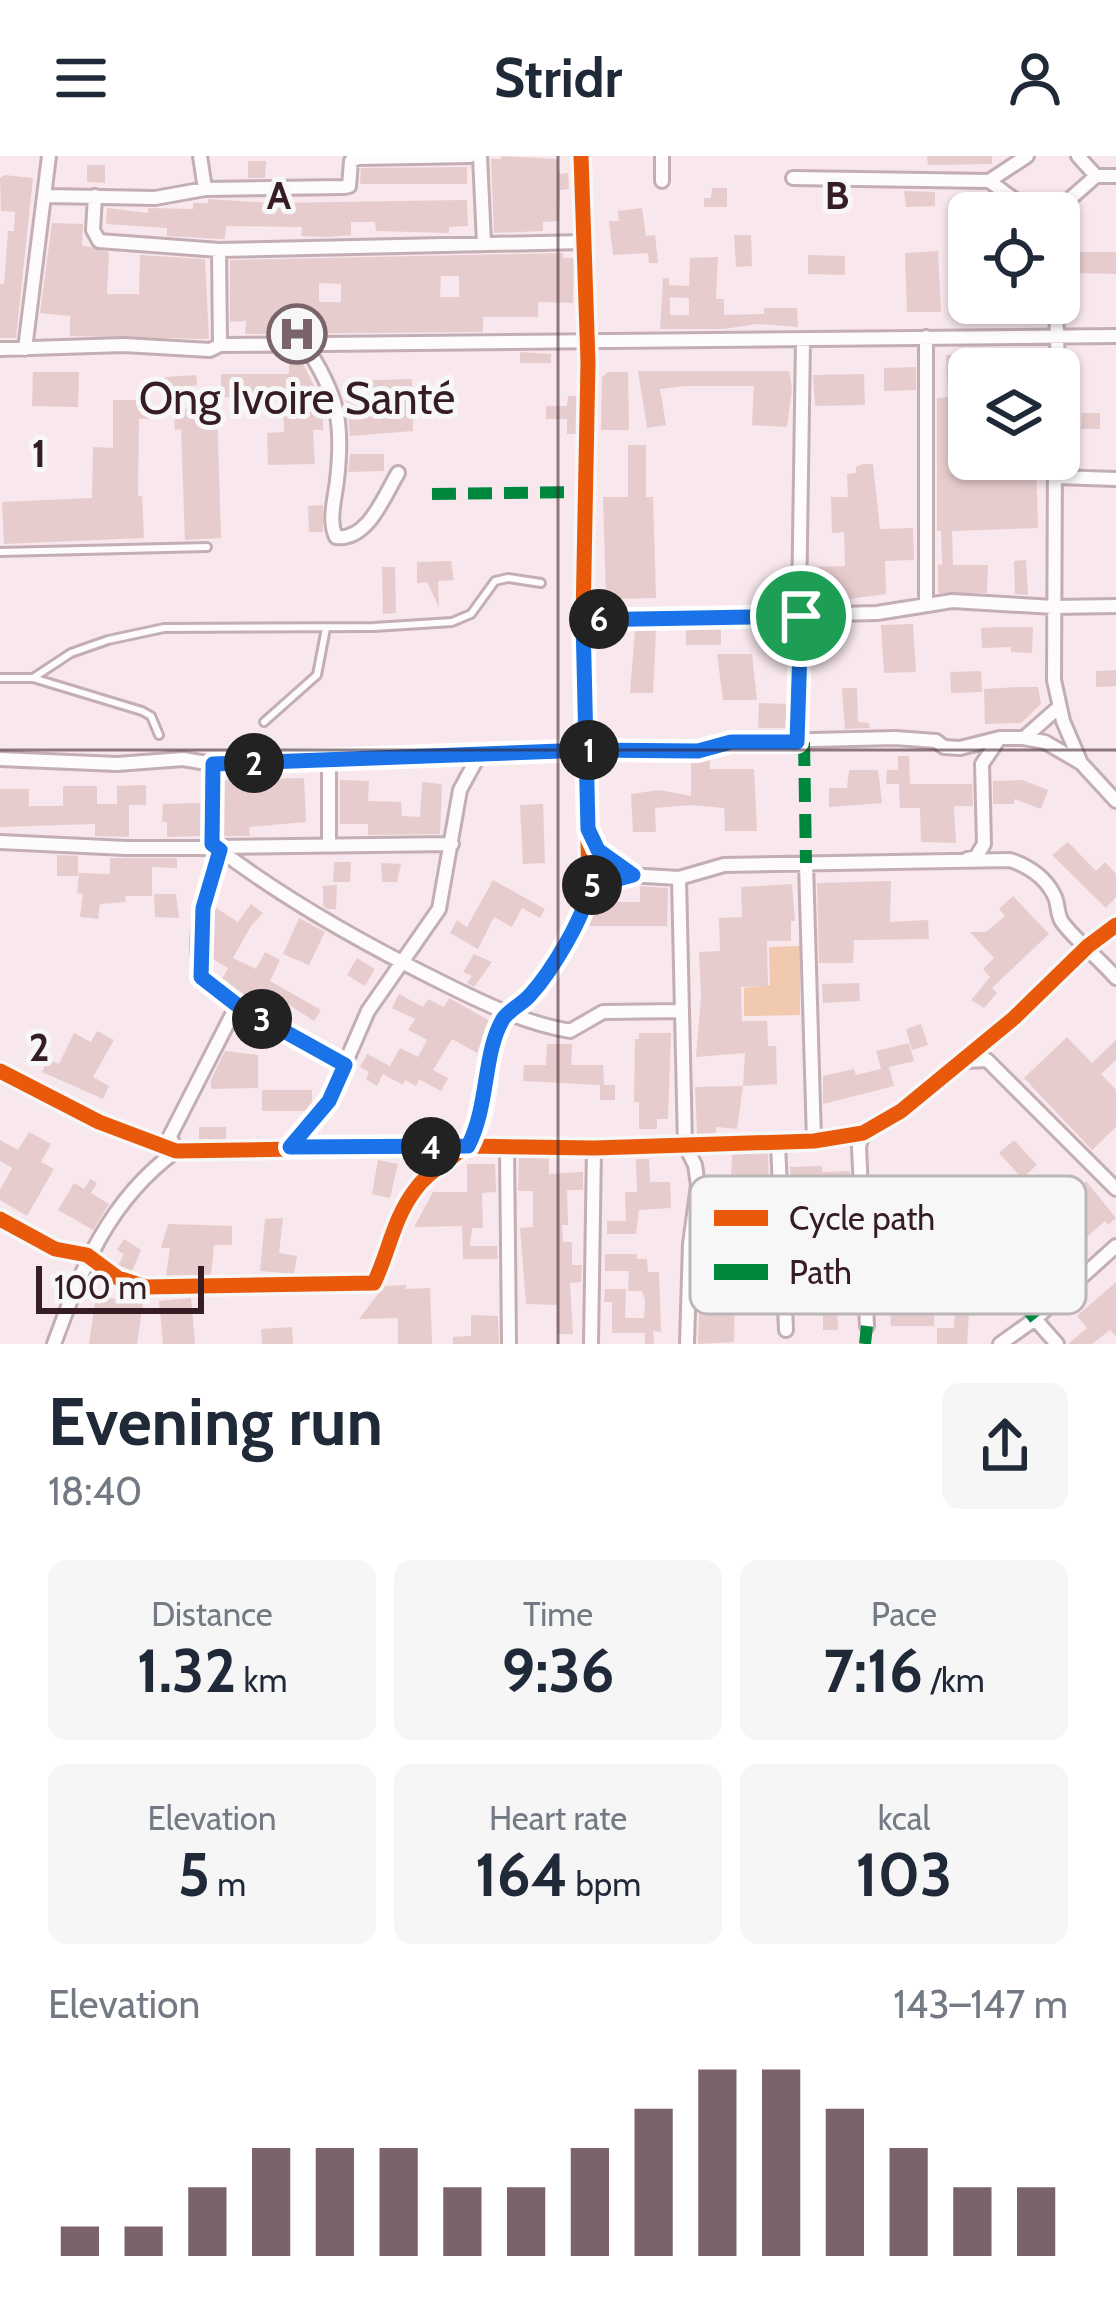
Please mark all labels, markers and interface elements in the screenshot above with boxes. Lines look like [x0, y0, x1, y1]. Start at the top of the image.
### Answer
icon: menu [48, 45, 114, 111]
text: Stridr [494, 45, 622, 111]
icon: person [1002, 45, 1068, 111]
text: A [267, 171, 292, 219]
text: B [825, 171, 849, 219]
map controls [948, 192, 1080, 480]
button: locate [948, 192, 1080, 324]
hospital icon: Ong Ivoire Santé [266, 303, 328, 365]
button: layers [948, 348, 1080, 480]
place label: Ong Ivoire Santé [139, 371, 455, 425]
text: 1 [32, 429, 46, 477]
pin [750, 565, 852, 667]
icon: arrive [768, 583, 834, 649]
pin: 6 [569, 589, 629, 649]
text: 6 [590, 599, 608, 639]
pin: 1 [559, 720, 619, 780]
text: 1 [583, 730, 595, 770]
pin: 2 [224, 733, 284, 793]
text: 2 [245, 743, 263, 783]
pin: 5 [562, 855, 622, 915]
text: 5 [583, 865, 601, 905]
pin: 3 [232, 989, 292, 1049]
text: 3 [253, 999, 271, 1039]
text: 2 [29, 1023, 49, 1071]
pin: 4 [401, 1117, 461, 1177]
text: 4 [421, 1127, 441, 1167]
legend [690, 1176, 1086, 1314]
text: Cycle path [789, 1198, 935, 1238]
text: Path [789, 1252, 852, 1292]
scale bar [36, 1260, 204, 1313]
text: 100 m [54, 1267, 147, 1307]
text: Evening run [48, 1381, 383, 1462]
button: share [942, 1383, 1068, 1509]
text: 18:40 [48, 1467, 142, 1515]
text: Distance [151, 1594, 273, 1634]
text: Time [523, 1594, 593, 1634]
text: Pace [871, 1594, 937, 1634]
text: 1.32 [137, 1634, 236, 1707]
text: 9:36 [501, 1634, 615, 1707]
text: 7:16 [823, 1634, 923, 1707]
text: km [236, 1660, 287, 1700]
text: /km [923, 1660, 985, 1700]
text: Elevation [148, 1798, 276, 1838]
text: Heart rate [489, 1798, 627, 1838]
text: kcal [878, 1798, 930, 1838]
text: 5 [178, 1838, 210, 1911]
text: 164 [475, 1838, 568, 1911]
text: 103 [856, 1838, 952, 1911]
text: m [210, 1864, 246, 1904]
text: bpm [568, 1864, 641, 1904]
text: Elevation [48, 1980, 200, 2028]
text: 143–147 m [893, 1980, 1068, 2028]

